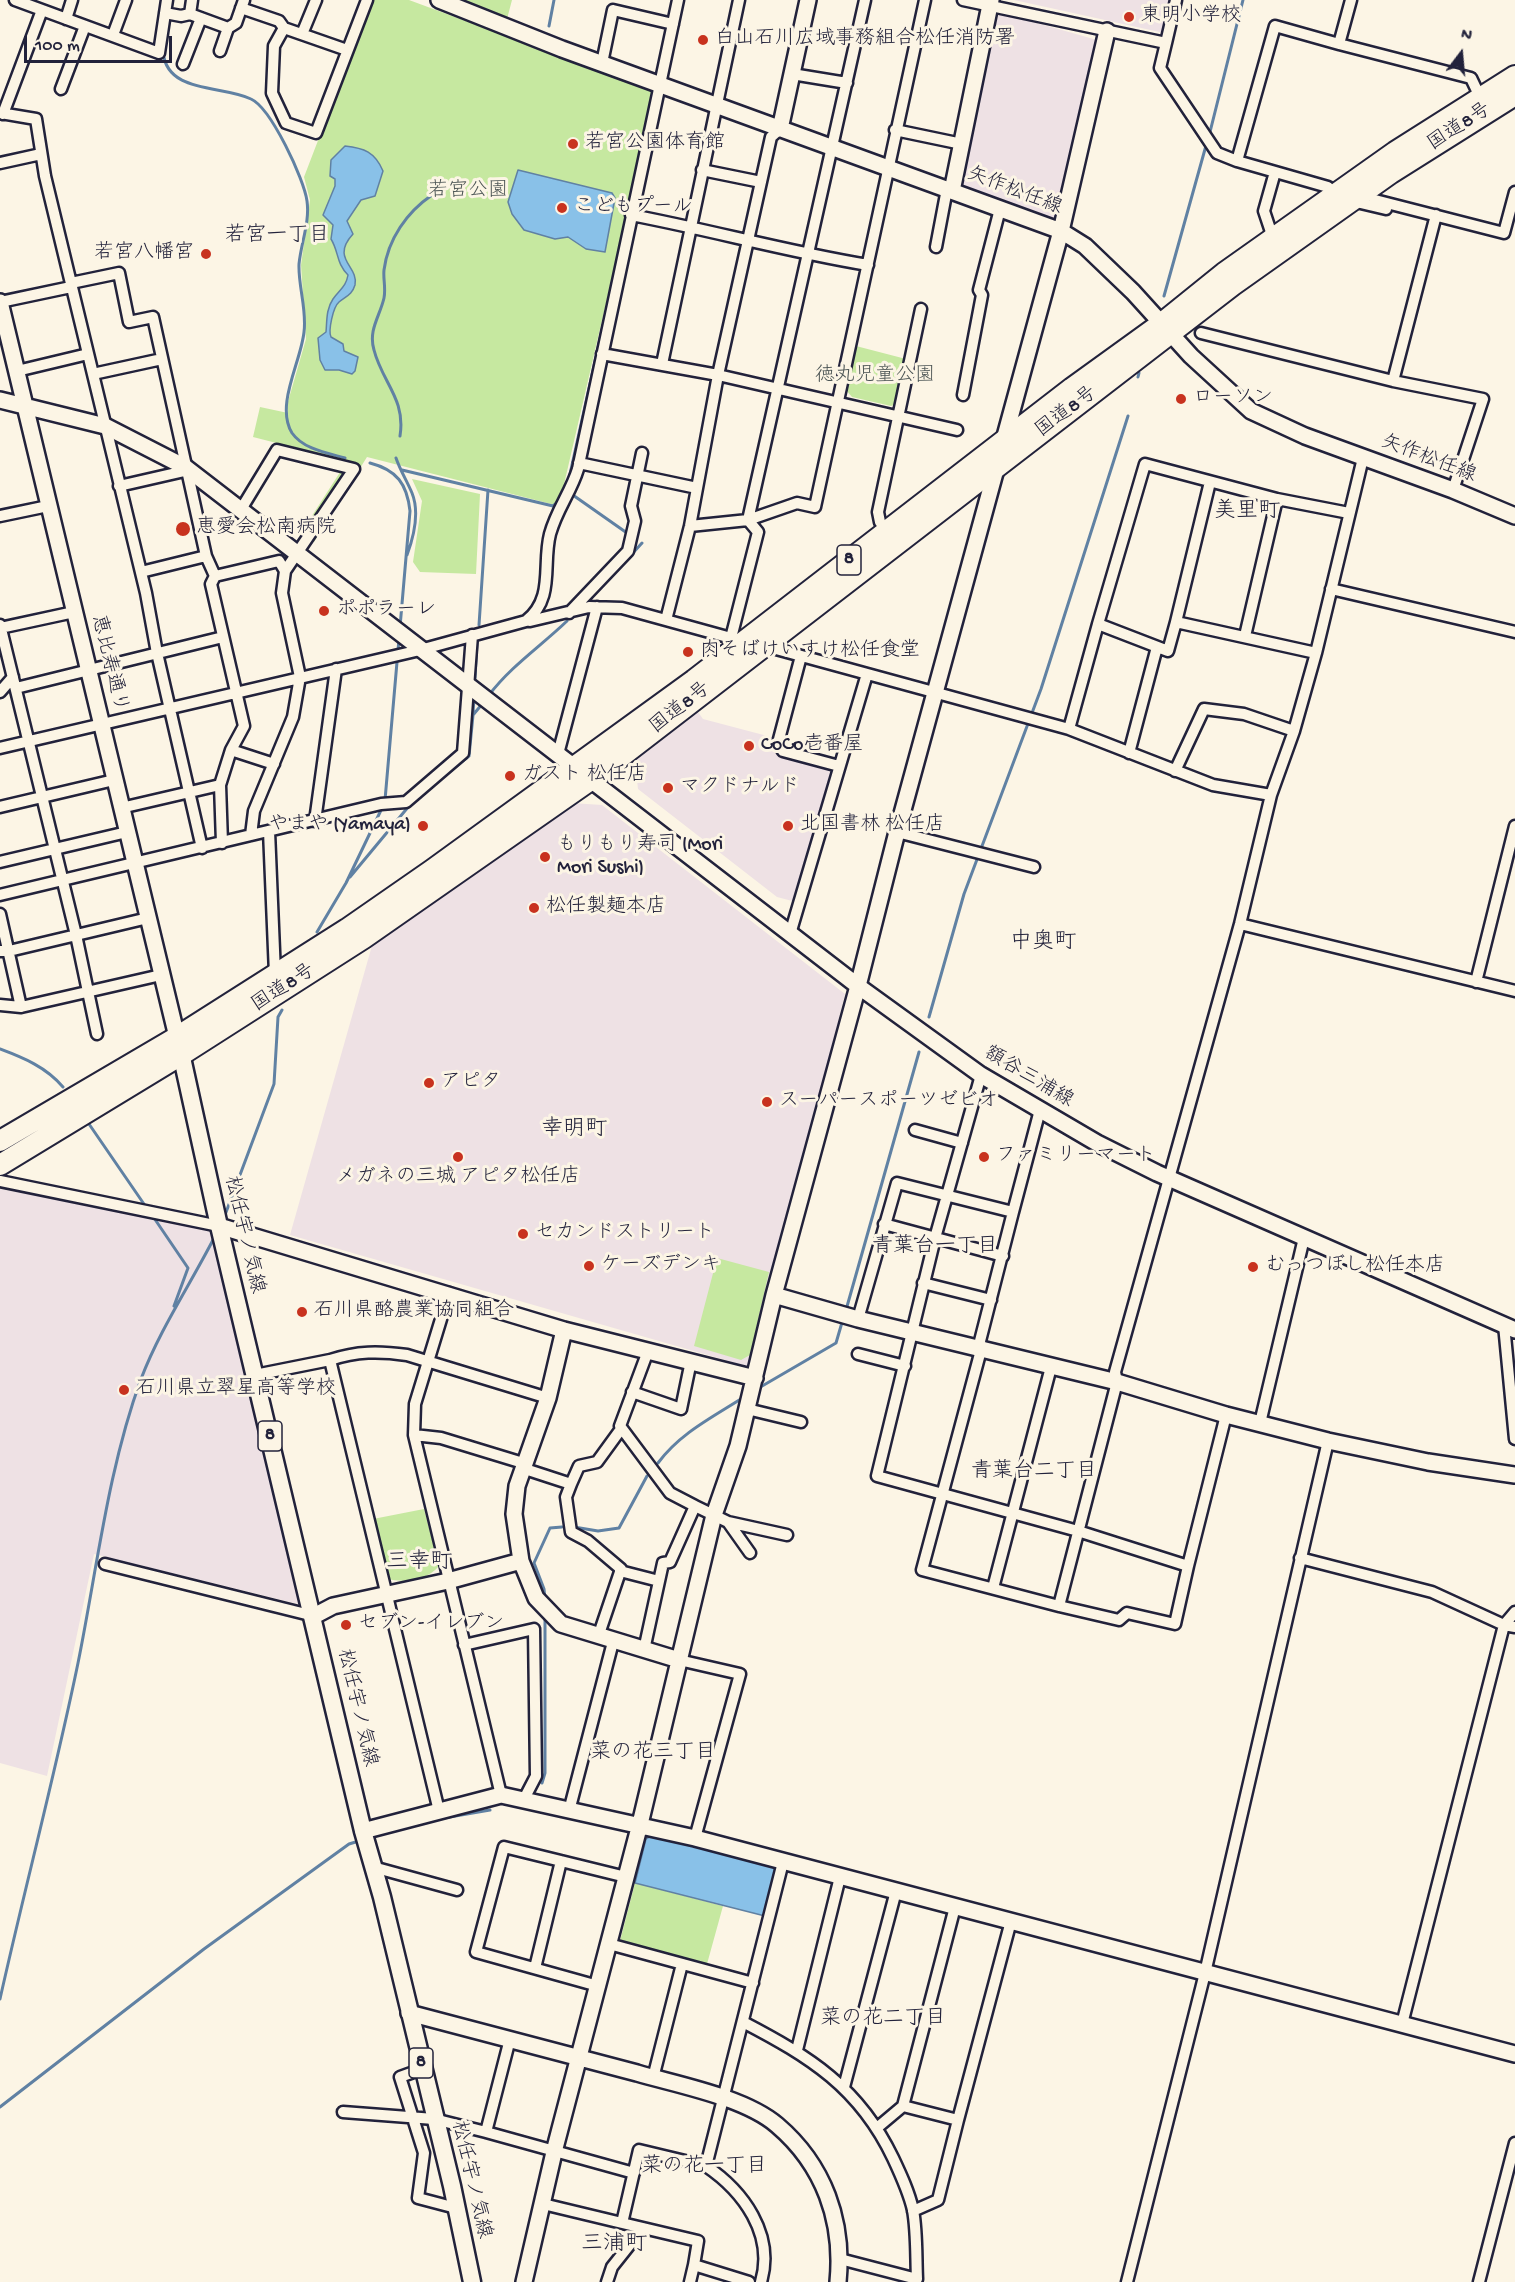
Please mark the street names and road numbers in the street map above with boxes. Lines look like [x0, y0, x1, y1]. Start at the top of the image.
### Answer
street label: 国道8号 [1424, 99, 1496, 157]
street label: 矢作松任線 [963, 163, 1065, 221]
street label: 国道8号 [1031, 382, 1103, 444]
street label: 矢作松任線 [1377, 431, 1479, 489]
road number: 8 [837, 545, 861, 575]
street label: 恵比寿通り [84, 613, 132, 715]
street label: 国道8号 [646, 678, 716, 740]
street label: 国道8号 [248, 960, 320, 1018]
street label: 額谷三浦線 [979, 1042, 1077, 1114]
street label: 松任宇ノ気線 [218, 1174, 268, 1296]
road number: 8 [258, 1421, 282, 1451]
street label: 松任宇ノ気線 [331, 1647, 381, 1769]
road number: 8 [409, 2048, 433, 2078]
street label: 松任宇ノ気線 [445, 2119, 495, 2241]

